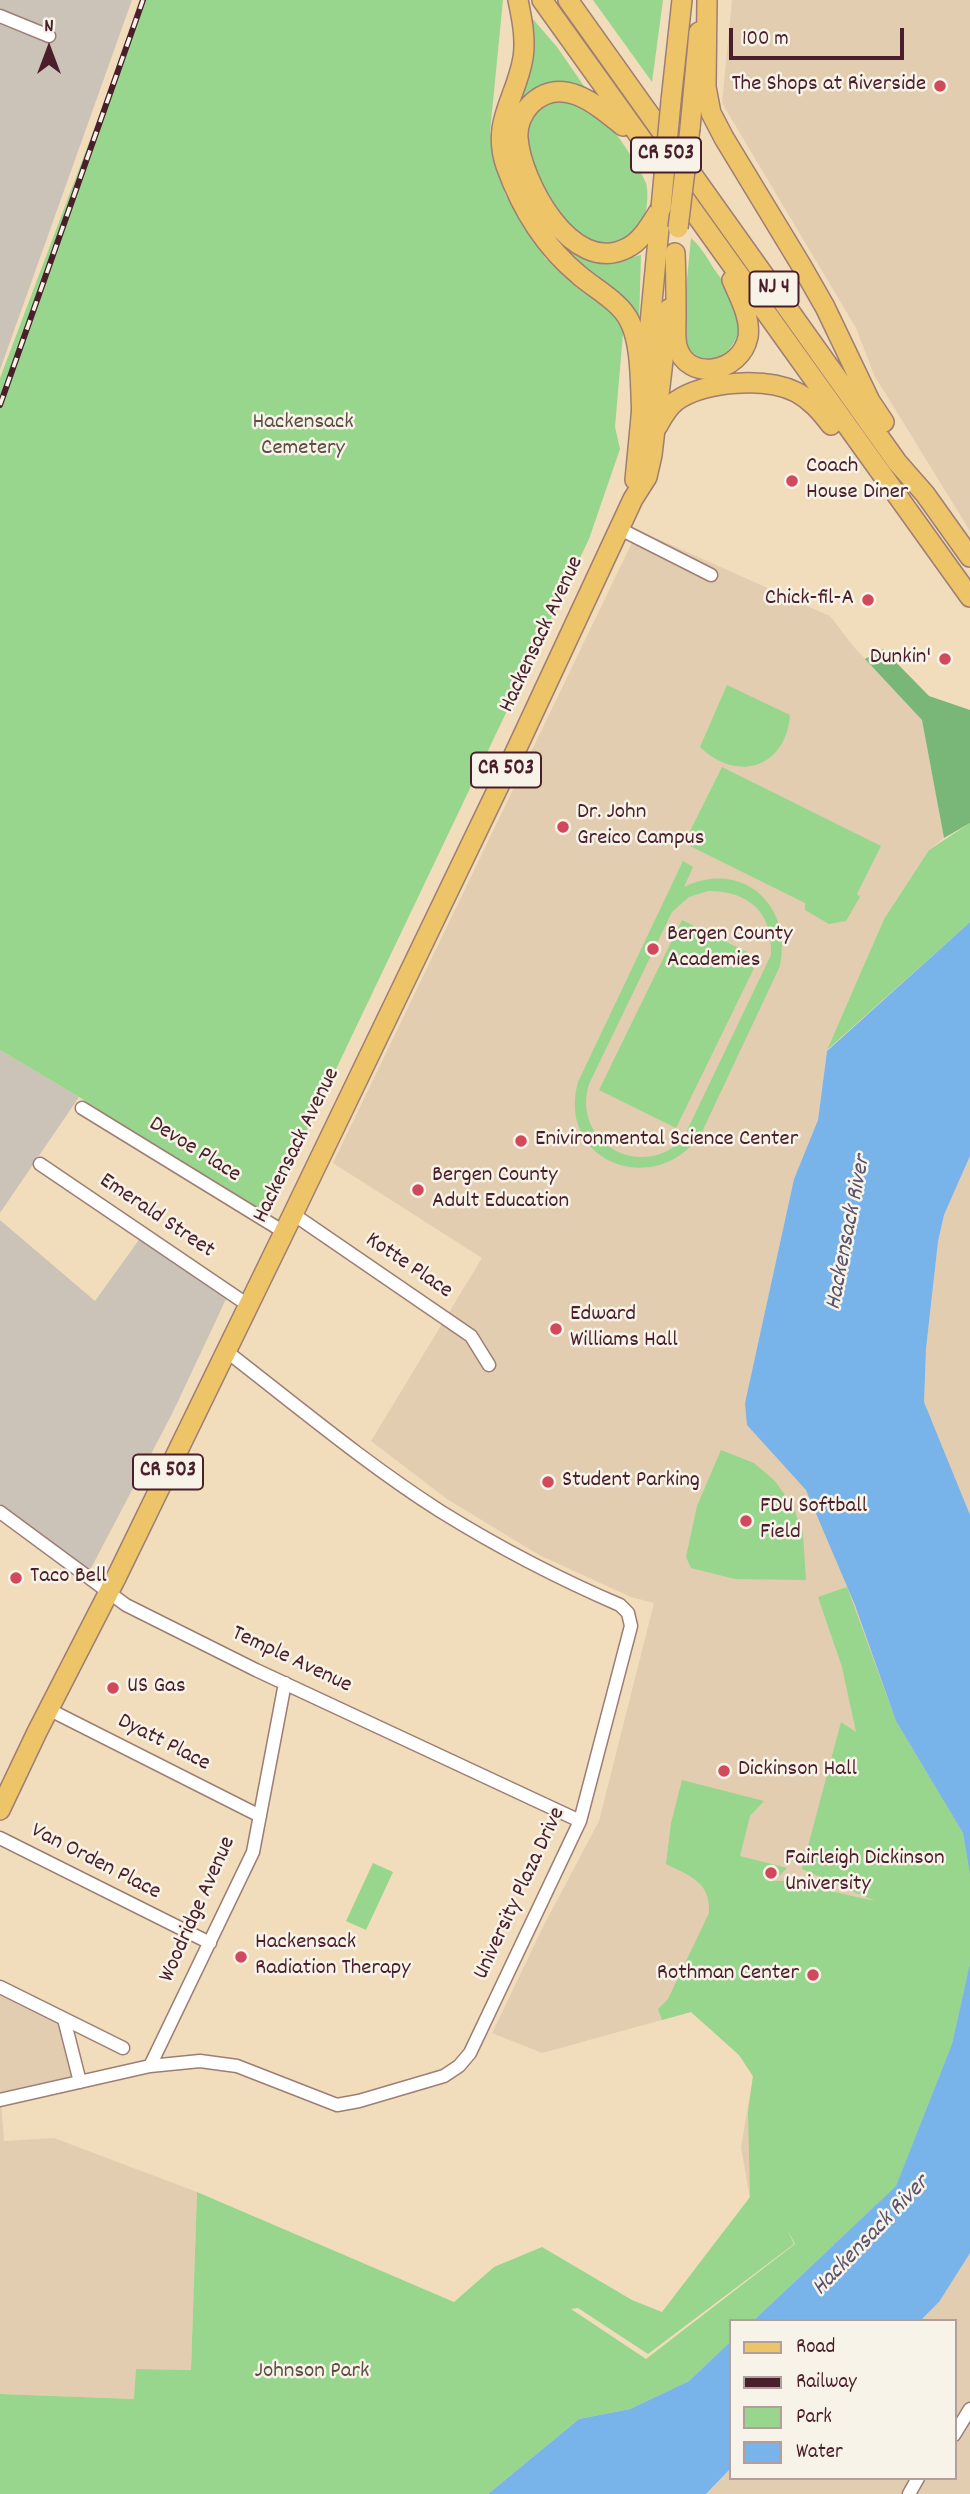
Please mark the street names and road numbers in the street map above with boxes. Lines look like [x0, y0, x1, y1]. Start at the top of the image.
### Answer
road number: CR 503 [631, 138, 701, 172]
road number: NJ 4 [750, 272, 798, 306]
street label: Hackensack Avenue [495, 552, 591, 718]
road number: CR 503 [471, 752, 541, 788]
street label: Hackensack Avenue [248, 1064, 348, 1228]
street label: Devoe Place [143, 1112, 245, 1190]
street label: Emerald Street [93, 1168, 219, 1266]
street label: Kotte Place [359, 1228, 457, 1306]
road number: CR 503 [133, 1454, 203, 1490]
street label: Temple Avenue [226, 1621, 356, 1701]
street label: Dyatt Place [112, 1709, 214, 1779]
street label: University Plaza Drive [469, 1803, 573, 1985]
street label: Van Orden Place [25, 1818, 165, 1908]
street label: Woodridge Avenue [155, 1833, 243, 1987]

